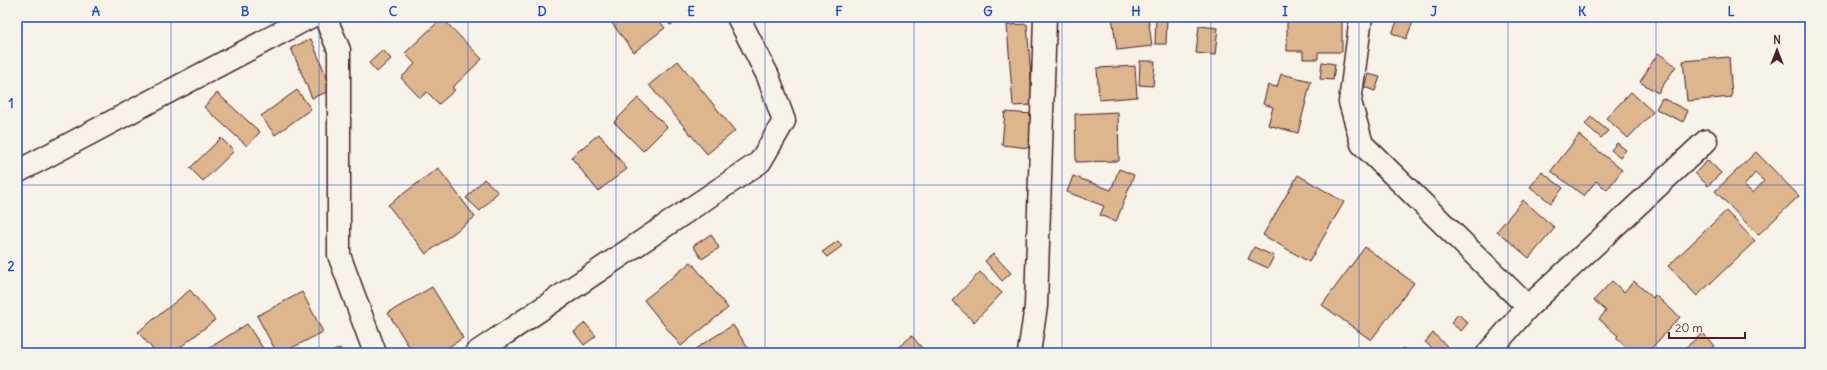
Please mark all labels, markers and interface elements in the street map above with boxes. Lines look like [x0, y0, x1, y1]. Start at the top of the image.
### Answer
text: A [92, 3, 101, 20]
text: B [241, 3, 250, 20]
text: C [389, 3, 398, 20]
text: D [537, 3, 547, 20]
text: E [687, 3, 695, 20]
text: F [835, 3, 843, 20]
text: G [983, 3, 993, 20]
text: H [1131, 3, 1141, 20]
text: I [1282, 3, 1288, 20]
text: J [1431, 3, 1438, 20]
text: K [1578, 3, 1587, 20]
text: L [1727, 3, 1735, 20]
north arrow [1757, 30, 1797, 70]
text: N [1773, 33, 1781, 47]
text: 1 [8, 95, 14, 112]
text: 2 [7, 258, 15, 275]
scale bar [1669, 314, 1745, 340]
text: 20 m [1675, 320, 1703, 335]

